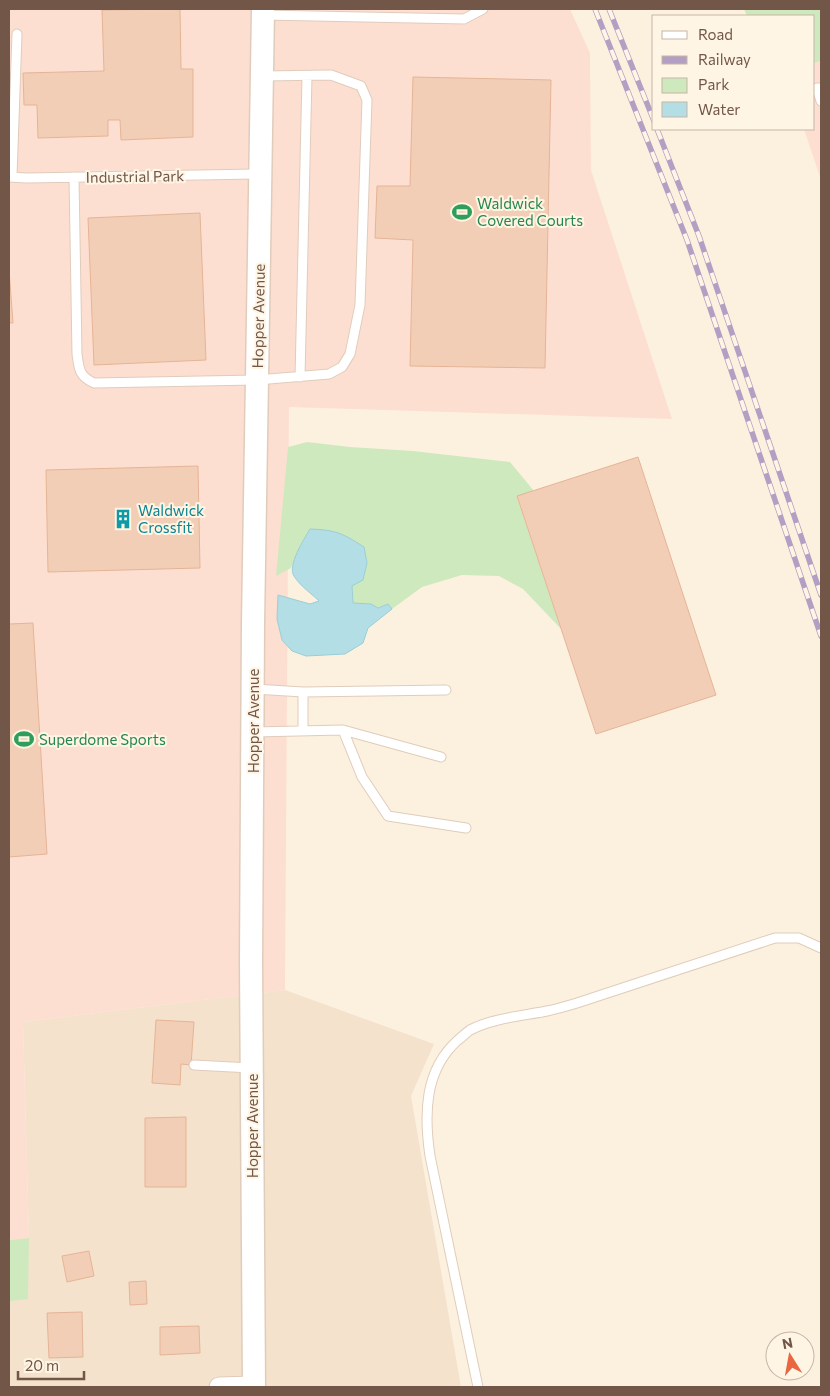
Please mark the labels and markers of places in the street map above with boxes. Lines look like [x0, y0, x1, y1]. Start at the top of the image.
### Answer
place label: Waldwick Covered Courts [477, 194, 583, 229]
sports icon: Waldwick Covered Courts [451, 201, 473, 223]
place label: Waldwick Crossfit [138, 501, 204, 536]
building icon: Waldwick Crossfit [112, 508, 134, 530]
sports icon: Superdome Sports [13, 728, 35, 750]
place label: Superdome Sports [39, 730, 166, 748]

